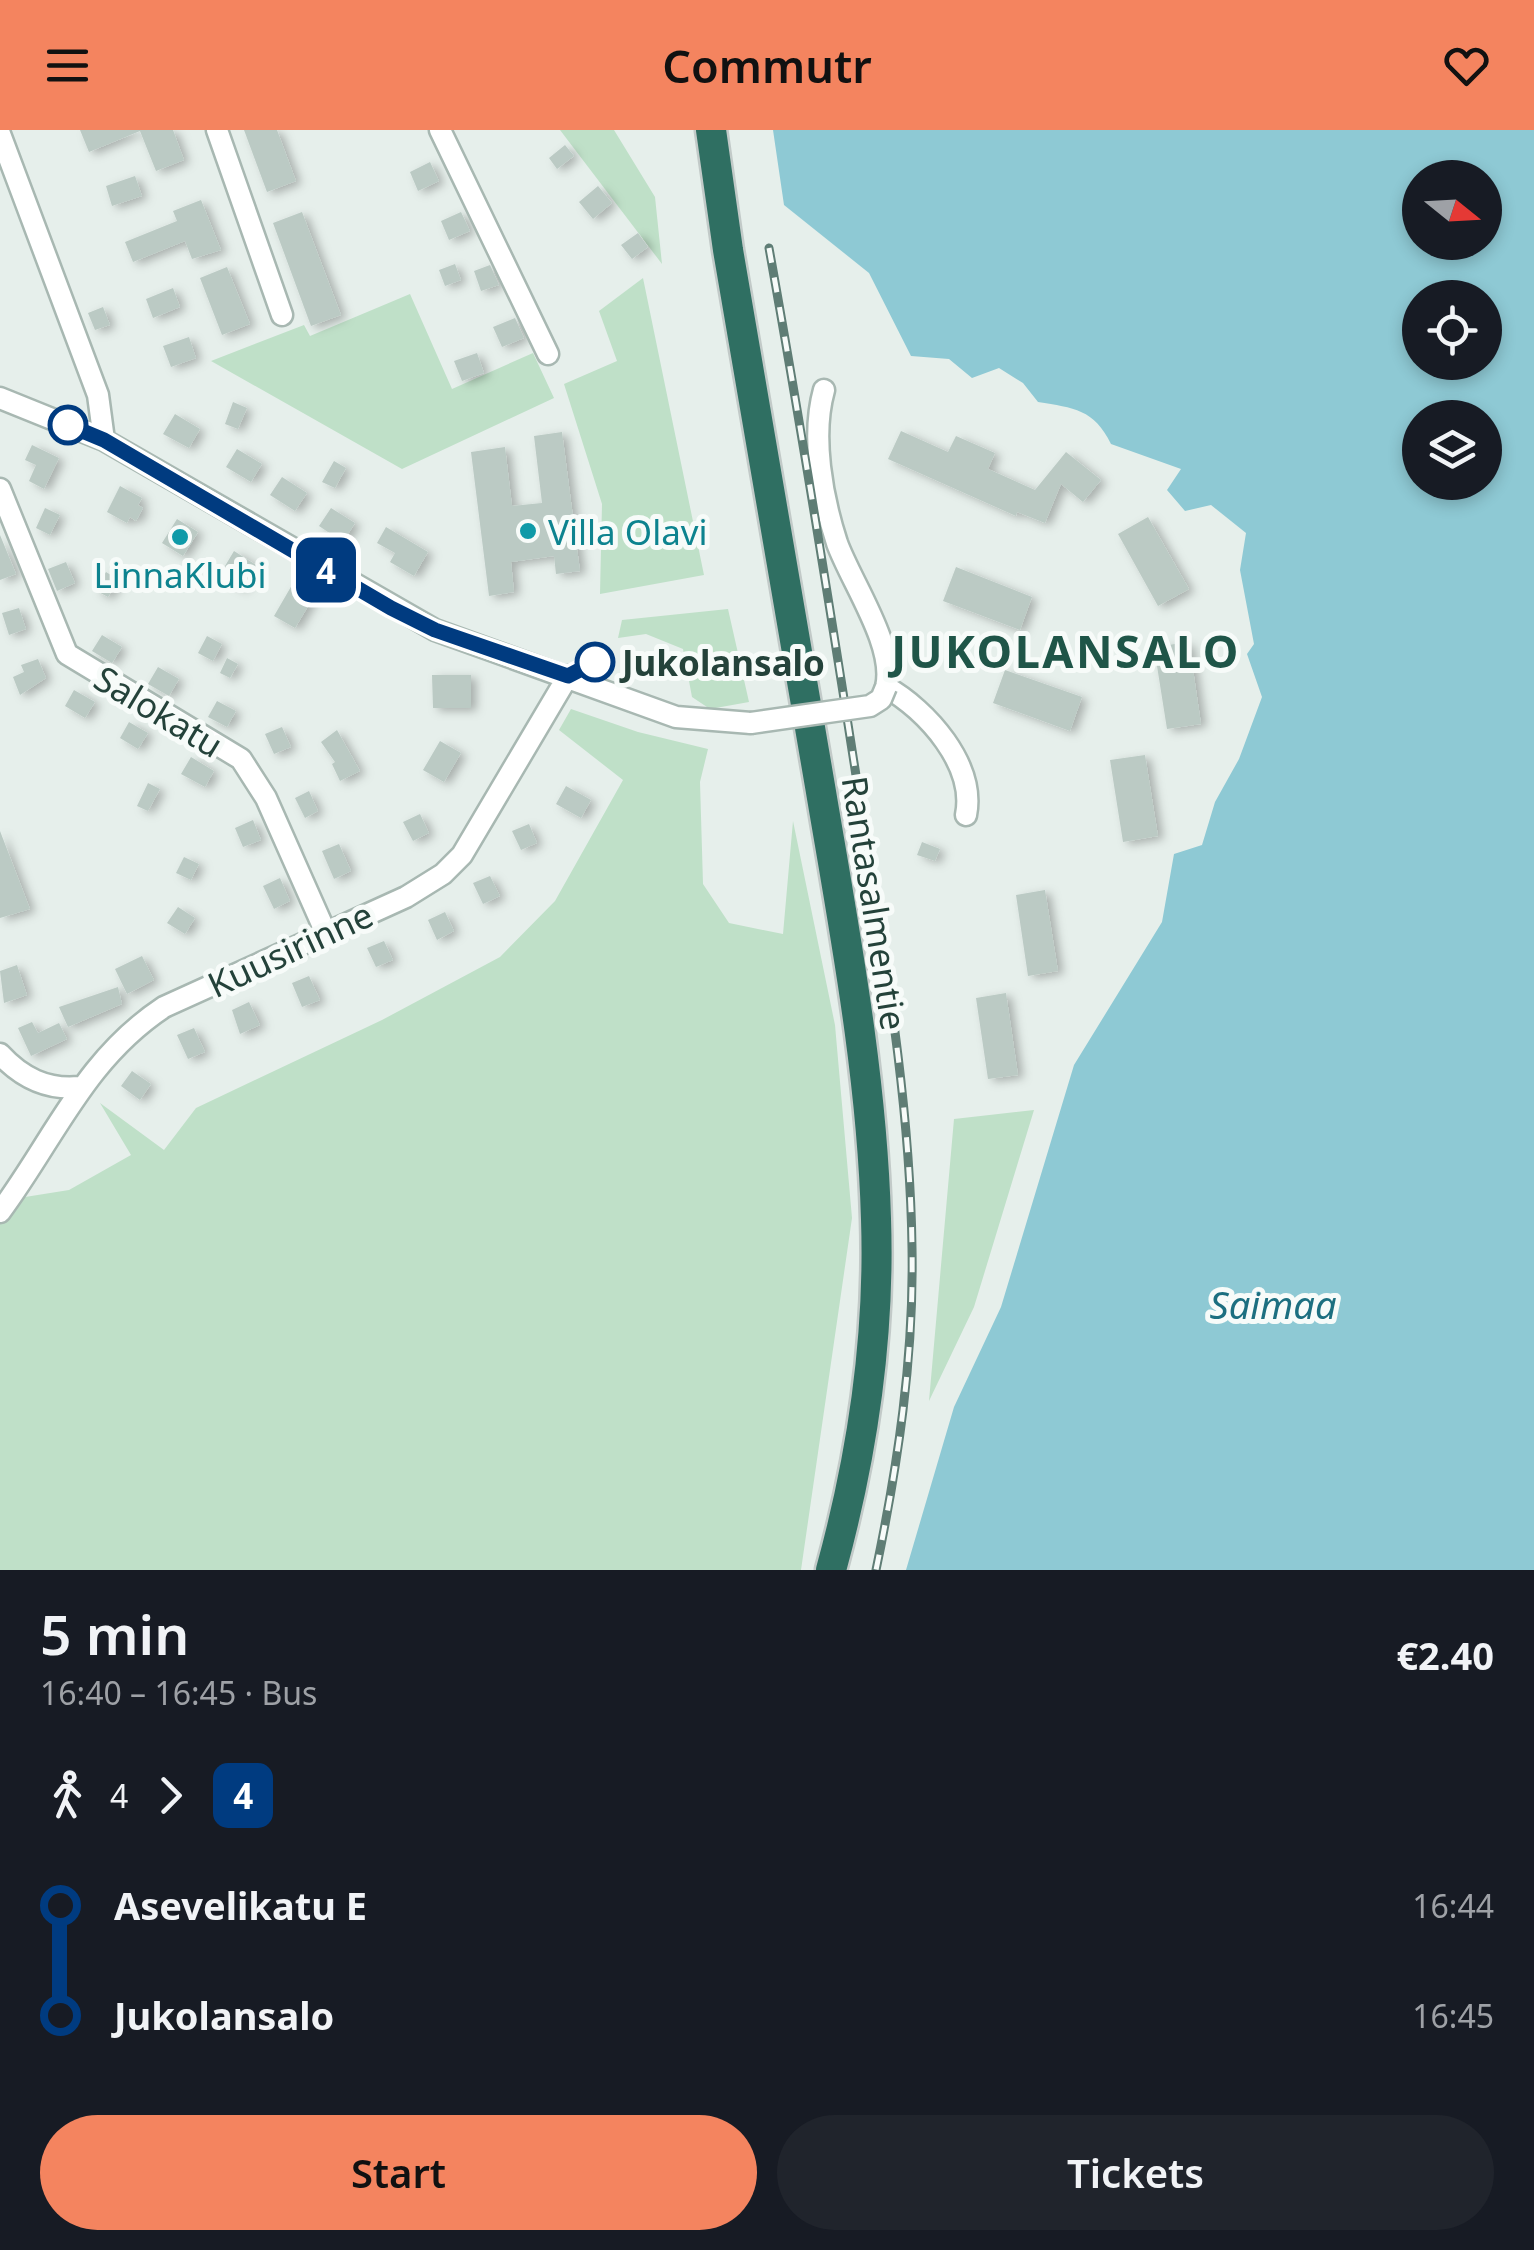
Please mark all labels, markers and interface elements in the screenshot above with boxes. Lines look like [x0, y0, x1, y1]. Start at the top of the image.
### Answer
text: Commutr [662, 35, 872, 96]
icon: menu [40, 38, 95, 93]
icon: heart [1439, 38, 1494, 93]
north arrow [1402, 160, 1502, 260]
map controls [1402, 160, 1502, 500]
button: locate [1402, 280, 1502, 380]
button: layers [1402, 400, 1502, 500]
unlabelled marker [49, 406, 87, 444]
place label: Villa Olavi [548, 508, 708, 555]
marker: Villa Olavi [517, 520, 539, 542]
marker: LinnaKlubi [169, 526, 191, 548]
line badge: 4 [294, 538, 358, 602]
text: 4 [316, 547, 336, 594]
place label: LinnaKlubi [93, 551, 267, 598]
district label: JUKOLANSALO [887, 620, 1241, 681]
place label: Jukolansalo [619, 639, 825, 686]
marker: Jukolansalo [576, 643, 614, 681]
street label: Salokatu [86, 654, 232, 768]
street label: Rantasalmentie [832, 773, 918, 1033]
street label: Kuusirinne [200, 890, 380, 1008]
water label: Saimaa [1210, 1278, 1337, 1330]
text: 5 min [40, 1596, 189, 1671]
text: €2.40 [1396, 1629, 1494, 1681]
text: 16:40 – 16:45 · Bus [40, 1671, 317, 1714]
icon: walk [40, 1768, 95, 1823]
icon: forward [143, 1768, 198, 1823]
text: 4 [233, 1772, 253, 1819]
text: 4 [110, 1774, 128, 1817]
text: Asevelikatu E [114, 1879, 367, 1931]
text: 16:44 [1412, 1884, 1494, 1927]
text: Jukolansalo [114, 1989, 334, 2041]
text: 16:45 [1412, 1994, 1494, 2037]
button: Start [40, 2115, 757, 2230]
button: Tickets [777, 2115, 1494, 2230]

